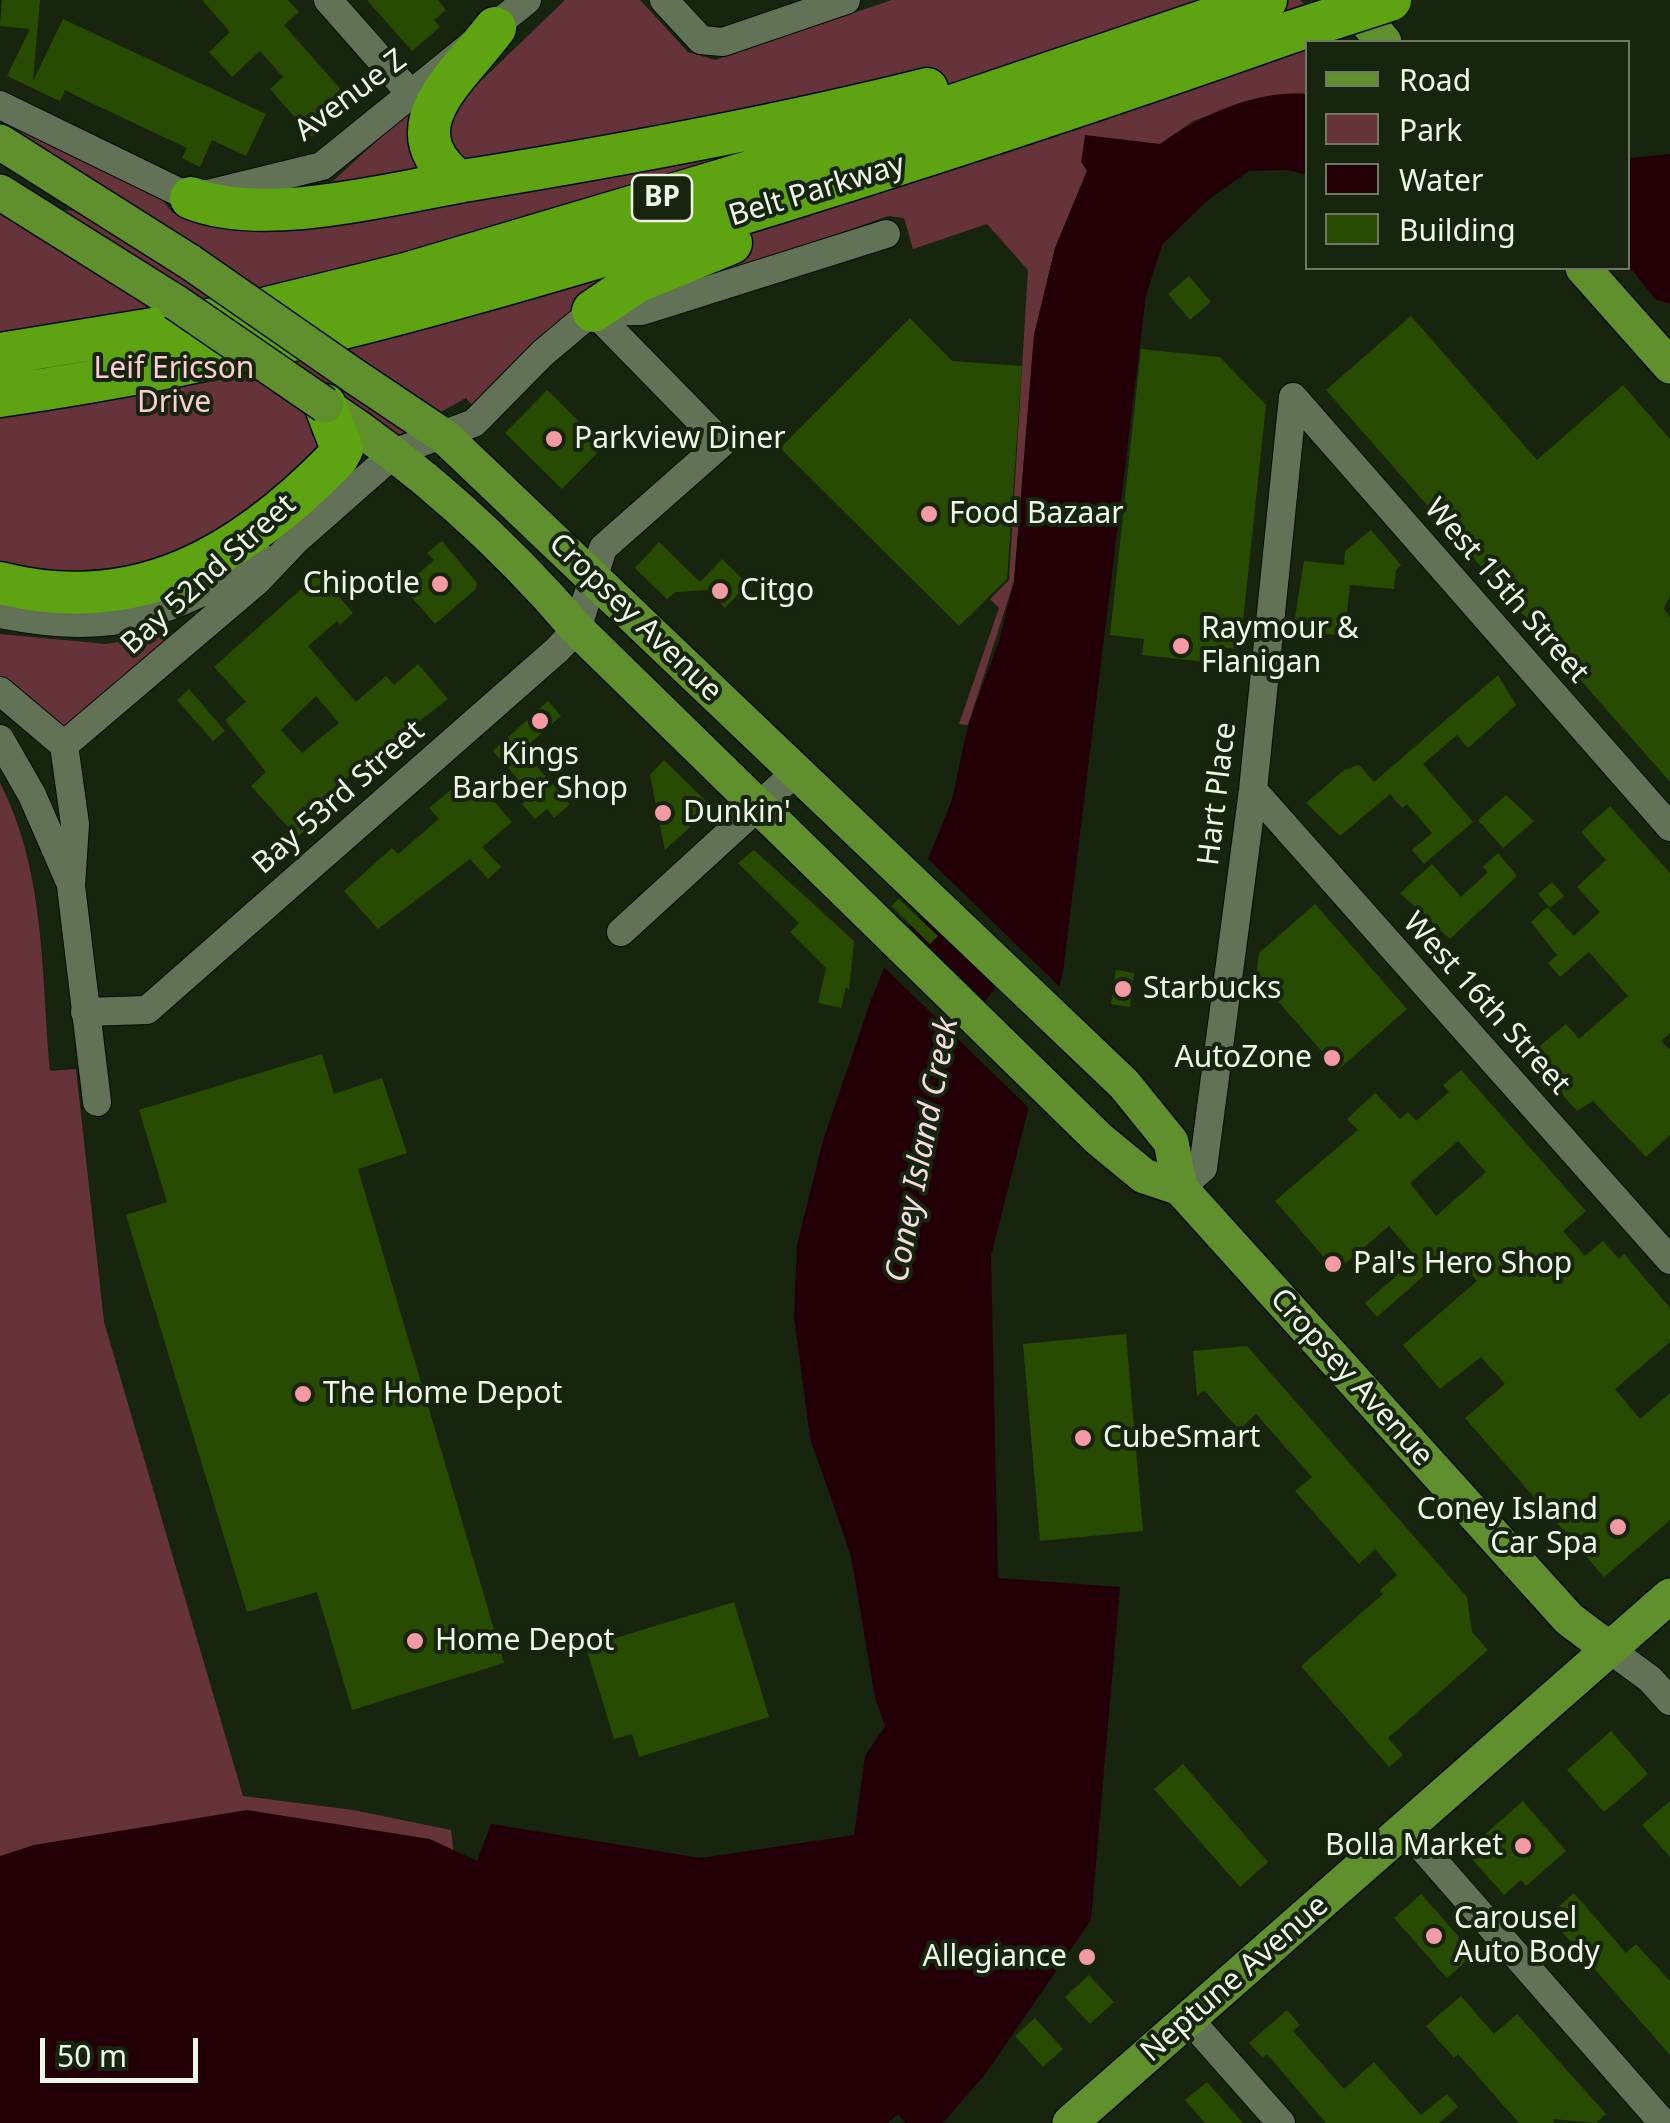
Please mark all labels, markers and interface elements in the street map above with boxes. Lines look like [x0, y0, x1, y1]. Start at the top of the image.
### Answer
legend [1305, 40, 1630, 270]
street label: Avenue Z [288, 42, 414, 150]
text: Road [1399, 59, 1471, 100]
text: Park [1399, 109, 1462, 150]
street label: Belt Parkway [725, 147, 909, 235]
text: Water [1399, 159, 1483, 200]
road number: BP [632, 175, 692, 221]
text: Building [1399, 209, 1516, 250]
park label: Leif Ericson Drive [94, 351, 254, 422]
place label: Parkview Diner [574, 421, 786, 457]
marker: Parkview Diner [543, 428, 565, 450]
street label: Bay 52nd Street [114, 487, 304, 663]
street label: West 15th Street [1416, 491, 1596, 691]
place label: Food Bazaar [949, 496, 1124, 532]
marker: Food Bazaar [918, 503, 940, 525]
street label: Cropsey Avenue [541, 526, 729, 710]
place label: Chipotle [303, 566, 420, 602]
marker: Chipotle [429, 573, 451, 595]
place label: Citgo [740, 573, 814, 609]
marker: Citgo [709, 580, 731, 602]
place label: Raymour & Flanigan [1201, 611, 1359, 682]
marker: Raymour & Flanigan [1170, 635, 1192, 657]
marker: Kings Barber Shop [529, 710, 551, 732]
street label: Bay 53rd Street [246, 714, 432, 882]
street label: Hart Place [1191, 720, 1245, 868]
place label: Kings Barber Shop [452, 737, 628, 808]
place label: Dunkin' [683, 795, 791, 831]
marker: Dunkin' [652, 802, 674, 824]
street label: West 16th Street [1395, 906, 1577, 1102]
place label: Starbucks [1143, 971, 1281, 1007]
marker: Starbucks [1112, 978, 1134, 1000]
water label: Coney Island Creek [879, 1015, 967, 1285]
place label: AutoZone [1175, 1040, 1312, 1076]
marker: AutoZone [1321, 1047, 1343, 1069]
place label: Pal's Hero Shop [1353, 1246, 1572, 1282]
marker: Pal's Hero Shop [1322, 1253, 1344, 1275]
street label: Cropsey Avenue [1262, 1282, 1440, 1474]
place label: The Home Depot [323, 1376, 562, 1412]
marker: The Home Depot [292, 1383, 314, 1405]
place label: CubeSmart [1103, 1420, 1260, 1456]
marker: CubeSmart [1072, 1427, 1094, 1449]
place label: Coney Island Car Spa [1417, 1492, 1598, 1562]
marker: Coney Island Car Spa [1607, 1516, 1629, 1538]
place label: Home Depot [435, 1623, 614, 1659]
marker: Home Depot [404, 1630, 426, 1652]
place label: Bolla Market [1325, 1828, 1503, 1864]
marker: Bolla Market [1512, 1835, 1534, 1857]
street label: Neptune Avenue [1134, 1888, 1336, 2070]
place label: Carousel Auto Body [1454, 1901, 1600, 1972]
marker: Carousel Auto Body [1423, 1925, 1445, 1947]
place label: Allegiance [923, 1939, 1067, 1975]
marker: Allegiance [1076, 1946, 1098, 1968]
scale bar [45, 2018, 202, 2080]
text: 50 m [57, 2035, 127, 2076]

